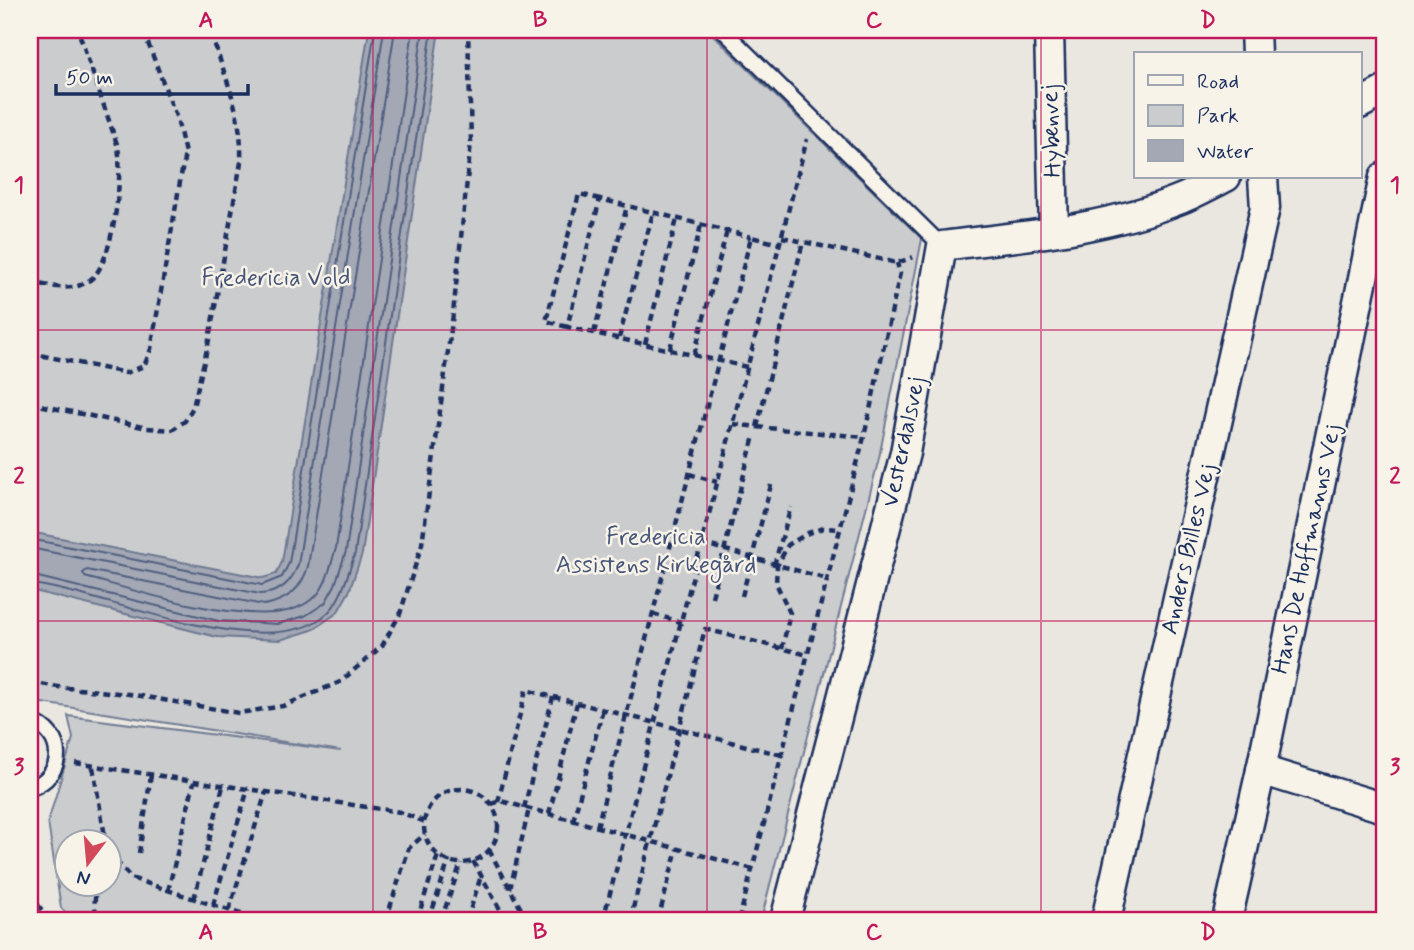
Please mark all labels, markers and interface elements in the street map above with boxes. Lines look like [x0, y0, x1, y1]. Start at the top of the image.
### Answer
text: A [198, 6, 214, 36]
text: B [533, 6, 548, 36]
text: C [866, 6, 883, 36]
text: D [1200, 6, 1216, 36]
scale bar [56, 52, 248, 96]
legend [1134, 52, 1362, 178]
text: 50 m [66, 64, 113, 92]
text: Road [1197, 68, 1239, 96]
street label: Hybenvej [1035, 84, 1069, 178]
text: Park [1197, 102, 1239, 130]
text: Water [1197, 138, 1253, 166]
text: 1 [14, 171, 24, 201]
text: 1 [1390, 171, 1400, 201]
park label: Fredericia Vold [201, 263, 351, 294]
street label: Vesterdalsvej [875, 374, 933, 510]
street label: Hans De Hoffmanns Vej [1265, 421, 1349, 677]
street label: Anders Billes Vej [1154, 460, 1224, 638]
text: 2 [13, 462, 25, 492]
text: 2 [1389, 462, 1401, 492]
park label: Fredericia Assistens Kirkegård [556, 522, 756, 583]
text: 3 [14, 753, 25, 783]
text: 3 [1390, 753, 1401, 783]
north arrow [52, 828, 122, 898]
text: N [74, 864, 93, 892]
text: A [198, 918, 214, 948]
text: B [533, 918, 548, 948]
text: C [866, 918, 883, 948]
text: D [1200, 918, 1216, 948]

